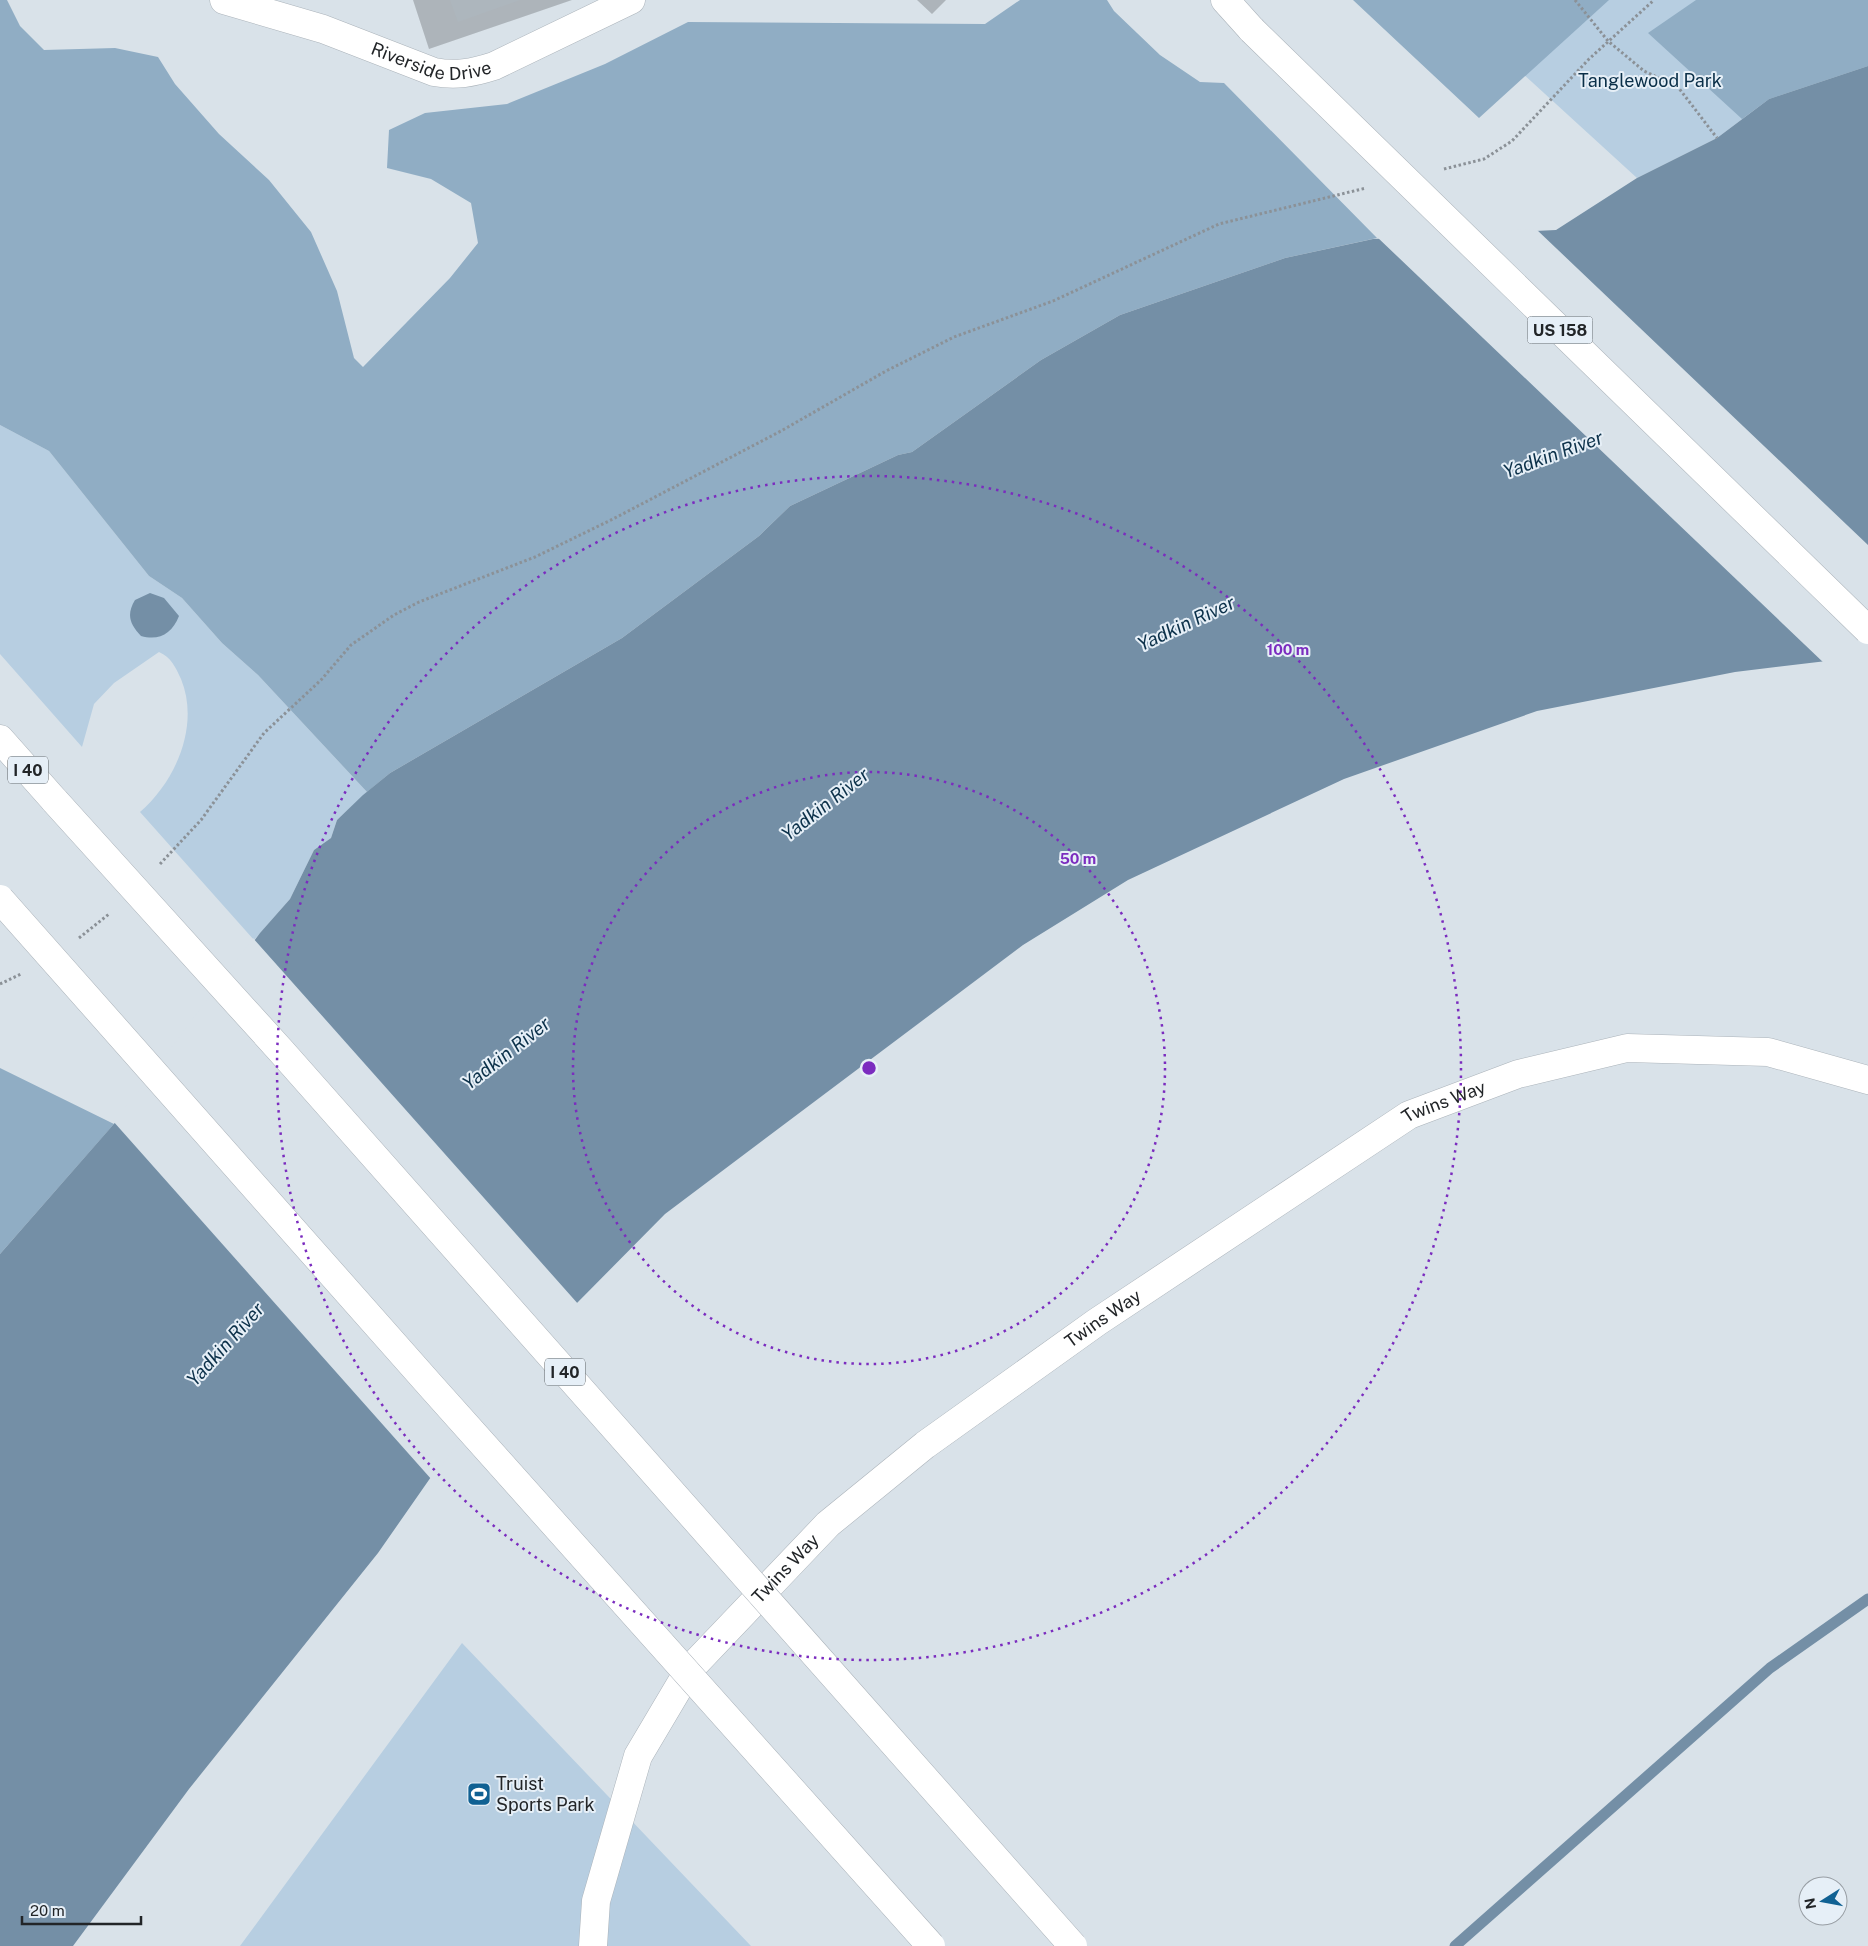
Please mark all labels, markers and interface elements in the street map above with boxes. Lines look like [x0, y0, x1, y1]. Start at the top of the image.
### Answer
street label: Riverside Drive [368, 38, 494, 84]
park label: Tanglewood Park [1578, 70, 1722, 91]
road number: US 158 [1528, 316, 1592, 344]
water label: Yadkin River [1500, 425, 1607, 482]
water label: Yadkin River [1134, 591, 1239, 655]
text: 100 m [1267, 641, 1309, 658]
road number: I 40 [8, 756, 48, 784]
water label: Yadkin River [777, 763, 874, 845]
text: 50 m [1060, 850, 1096, 867]
water label: Yadkin River [458, 1012, 555, 1094]
centre of rings [860, 1059, 878, 1077]
street label: Twins Way [1398, 1076, 1489, 1127]
street label: Twins Way [1061, 1285, 1145, 1352]
water label: Yadkin River [182, 1297, 269, 1390]
road number: I 40 [545, 1358, 585, 1385]
street label: Twins Way [747, 1529, 823, 1607]
place label: Truist Sports Park [496, 1773, 595, 1815]
sports icon: Truist Sports Park [466, 1781, 492, 1807]
north arrow [1798, 1876, 1848, 1926]
scale bar [22, 1894, 141, 1926]
text: N [1801, 1897, 1819, 1910]
text: 20 m [30, 1902, 65, 1919]

